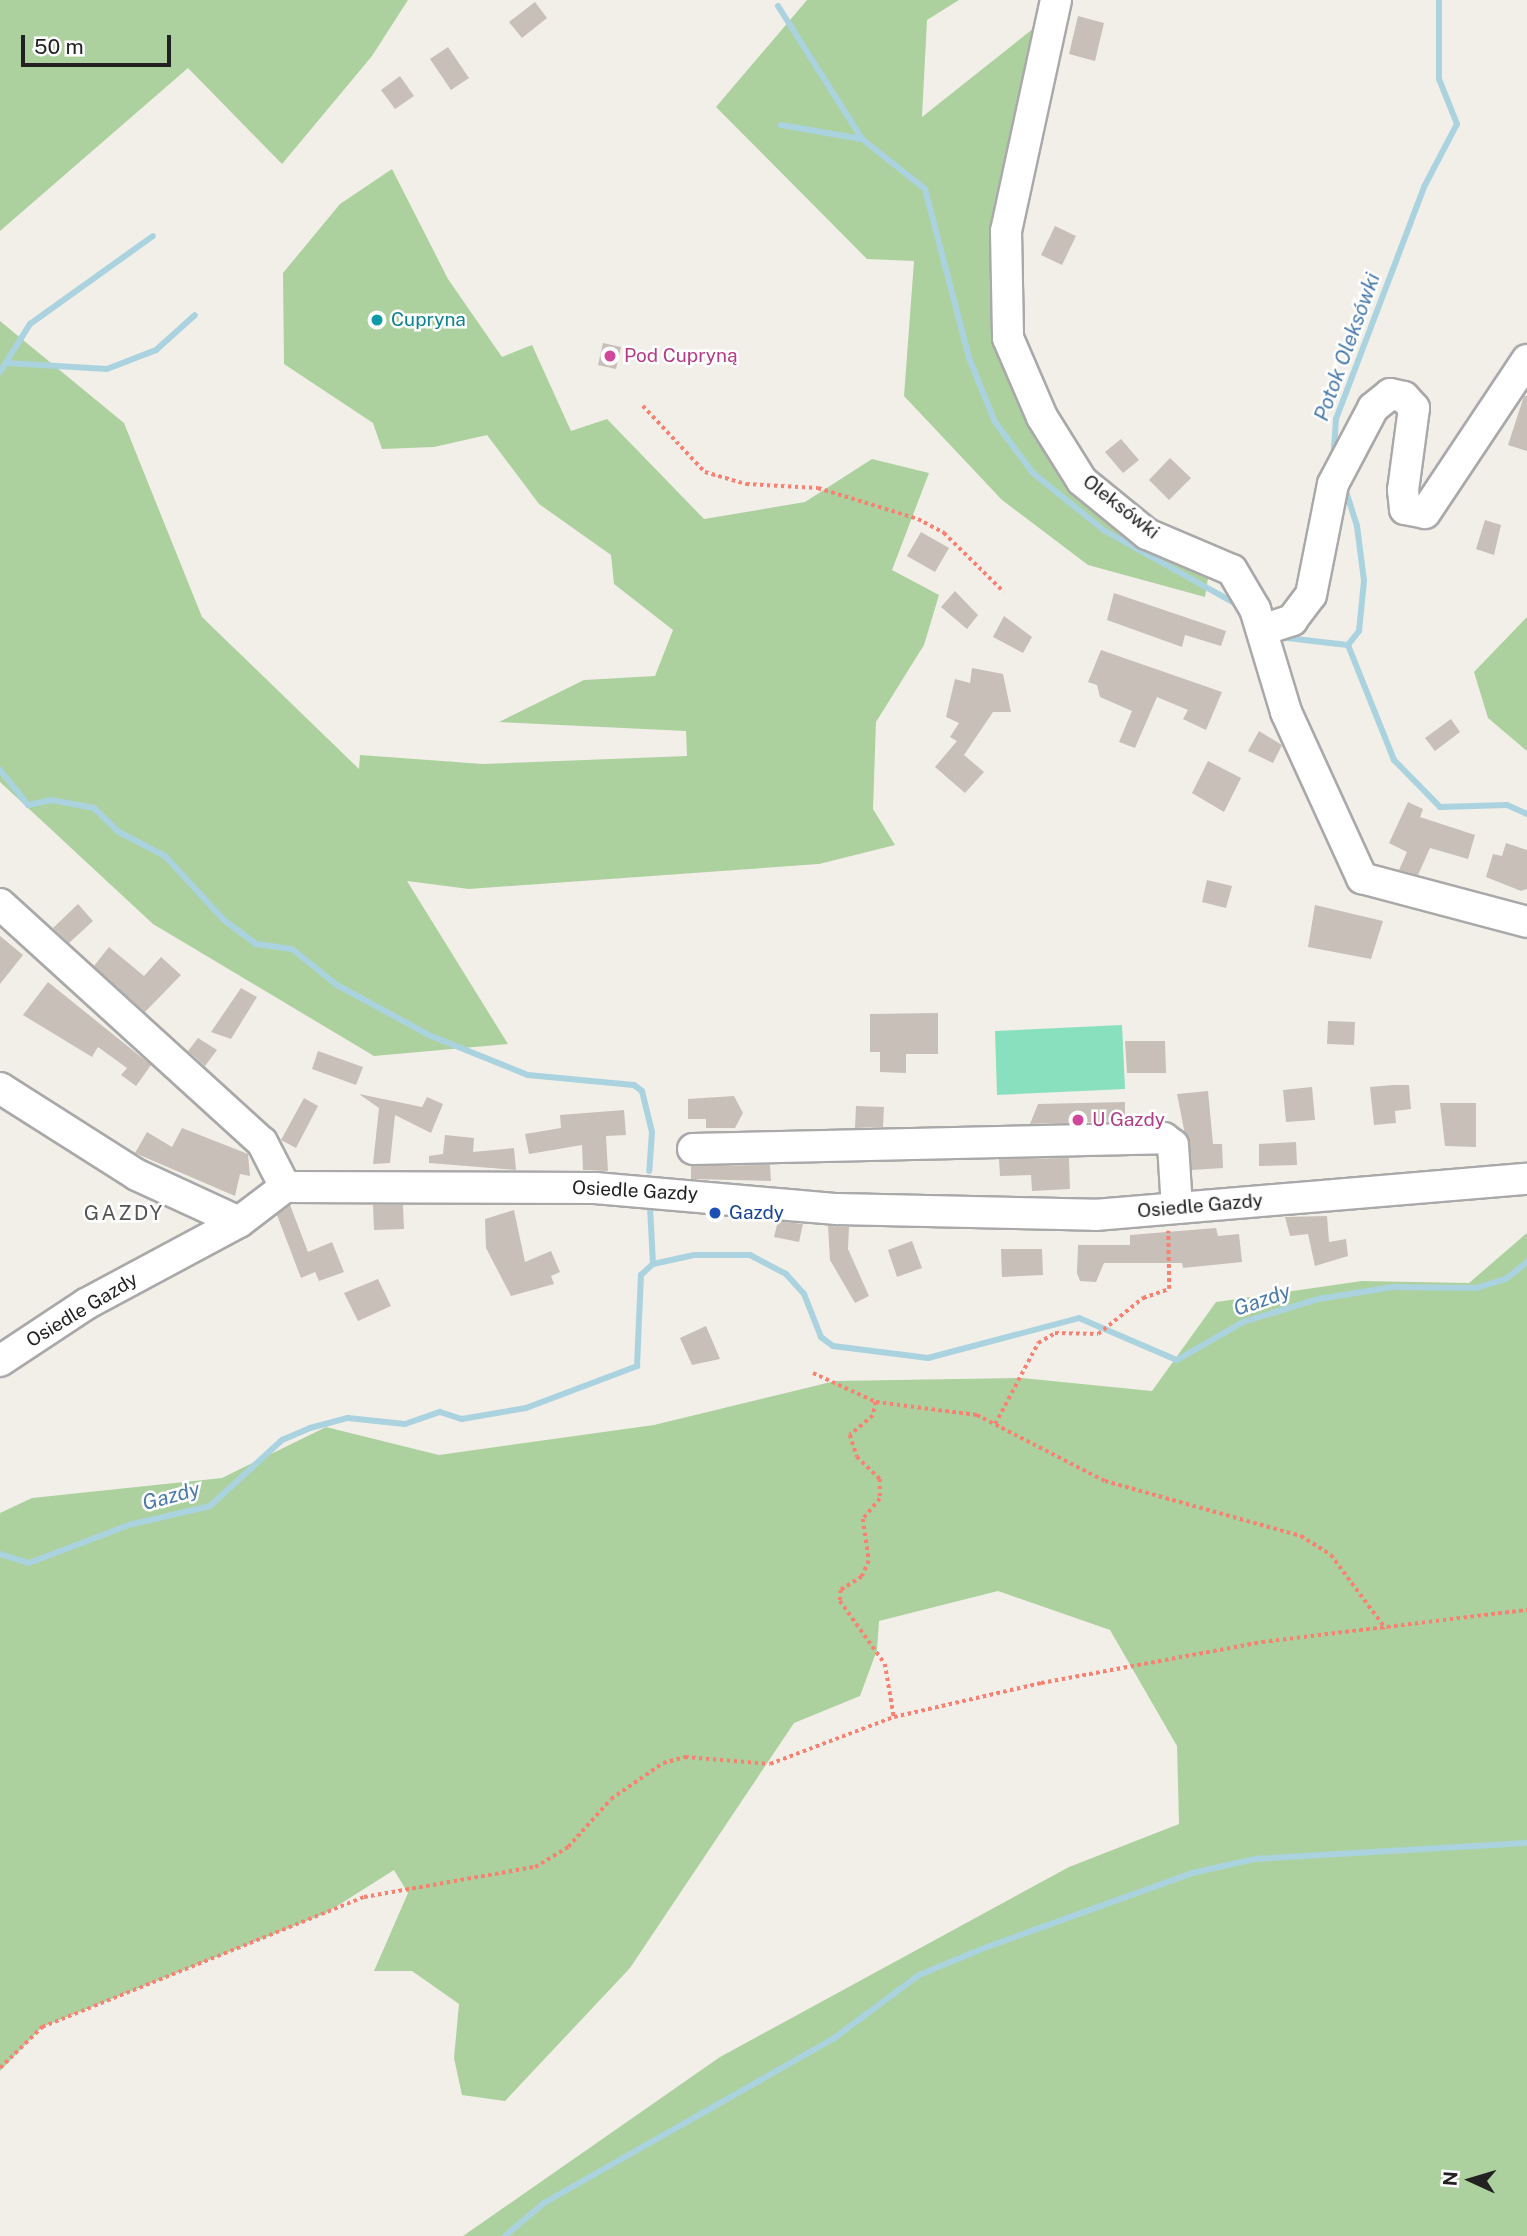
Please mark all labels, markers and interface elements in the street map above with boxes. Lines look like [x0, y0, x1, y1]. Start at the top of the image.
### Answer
scale bar [24, 21, 175, 65]
text: 50 m [34, 34, 84, 59]
water label: Potok Oleksówki [1309, 270, 1385, 424]
place label: Cupryna [391, 309, 466, 331]
marker: Cupryna [369, 312, 385, 328]
place label: Pod Cupryną [624, 345, 737, 367]
marker: Pod Cupryną [602, 348, 618, 364]
street label: Oleksówki [1078, 470, 1164, 544]
place label: U Gazdy [1092, 1109, 1165, 1131]
marker: U Gazdy [1070, 1112, 1086, 1128]
street label: Osiedle Gazdy [571, 1176, 699, 1206]
street label: Osiedle Gazdy [1136, 1189, 1264, 1223]
district label: GAZDY [84, 1200, 164, 1226]
place label: Gazdy [729, 1202, 784, 1224]
marker: Gazdy [707, 1205, 723, 1221]
street label: Osiedle Gazdy [22, 1268, 142, 1352]
water label: Gazdy [1230, 1279, 1294, 1321]
water label: Gazdy [139, 1476, 203, 1516]
north arrow [1436, 2145, 1506, 2215]
text: N [1439, 2170, 1462, 2187]

